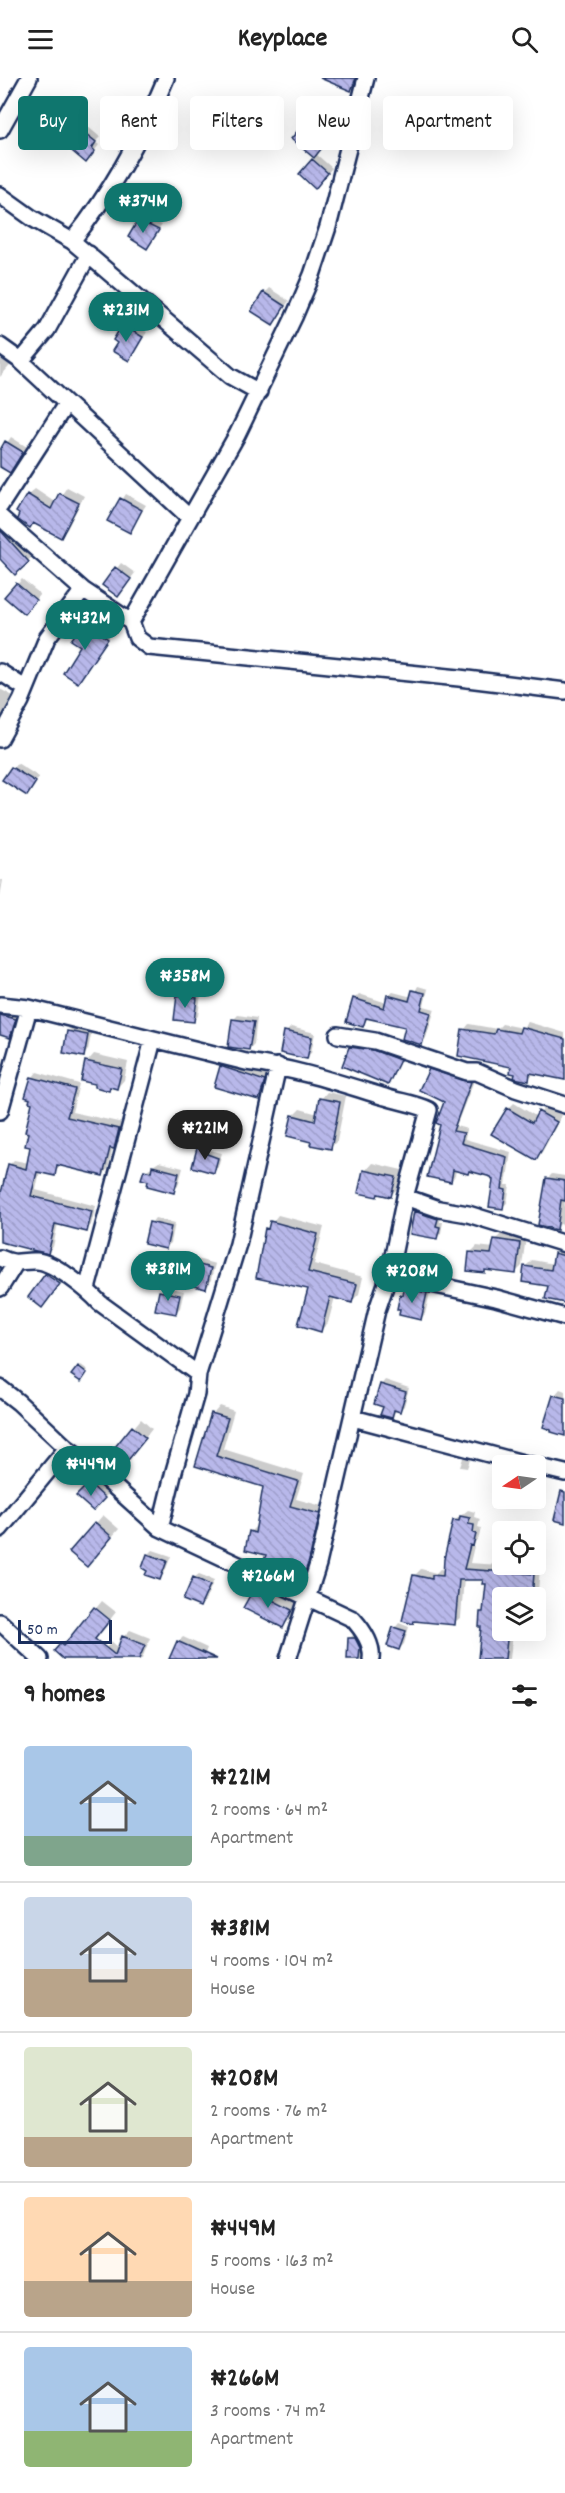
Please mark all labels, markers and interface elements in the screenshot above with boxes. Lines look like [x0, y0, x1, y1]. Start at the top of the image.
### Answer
text: Keyplace [238, 20, 327, 59]
icon: menu [24, 23, 57, 56]
icon: search [508, 23, 541, 56]
chip: Buy [18, 96, 88, 150]
chip: Rent [100, 96, 178, 150]
chip: Filters [190, 96, 284, 150]
chip: New [296, 96, 371, 150]
chip: Apartment [383, 96, 513, 150]
pin: ₦374M [101, 183, 185, 234]
text: ₦374M [118, 188, 168, 216]
pin: ₦231M [84, 292, 168, 343]
text: ₦231M [103, 297, 149, 325]
pin: ₦432M [43, 600, 127, 651]
text: ₦432M [60, 605, 110, 633]
pin: ₦358M [143, 958, 227, 1009]
text: ₦358M [159, 963, 211, 991]
pin: ₦221M [163, 1110, 247, 1161]
text: ₦221M [182, 1115, 228, 1143]
pin: ₦381M [126, 1251, 210, 1302]
pin: ₦208M [370, 1253, 454, 1304]
text: ₦381M [145, 1256, 191, 1284]
text: ₦208M [386, 1258, 438, 1286]
pin: ₦449M [49, 1446, 133, 1497]
text: ₦449M [66, 1451, 116, 1479]
north arrow [492, 1455, 546, 1509]
map controls [492, 1455, 546, 1641]
button: locate [492, 1521, 546, 1575]
pin: ₦266M [226, 1558, 310, 1609]
text: ₦266M [241, 1563, 295, 1591]
button: layers [492, 1587, 546, 1641]
scale bar [18, 1617, 112, 1644]
text: 50 m [27, 1619, 58, 1642]
text: 9 homes [24, 1677, 106, 1714]
icon: filters [508, 1679, 541, 1712]
text: ₦221M [210, 1760, 271, 1797]
icon: home [72, 1770, 144, 1842]
text: 2 rooms · 64 m² [210, 1797, 328, 1825]
text: Apartment [210, 1825, 293, 1853]
text: ₦381M [210, 1911, 270, 1948]
icon: home [72, 1921, 144, 1993]
text: 4 rooms · 104 m² [210, 1948, 333, 1976]
text: House [210, 1976, 255, 2004]
text: ₦208M [210, 2061, 278, 2098]
icon: home [72, 2071, 144, 2143]
text: 2 rooms · 76 m² [210, 2098, 328, 2126]
text: Apartment [210, 2126, 293, 2154]
text: ₦449M [210, 2211, 276, 2248]
icon: home [72, 2221, 144, 2293]
text: 5 rooms · 163 m² [210, 2248, 334, 2276]
text: House [210, 2276, 255, 2304]
text: ₦266M [210, 2361, 279, 2398]
icon: home [72, 2371, 144, 2443]
text: 3 rooms · 74 m² [210, 2398, 326, 2426]
text: Apartment [210, 2426, 293, 2454]

